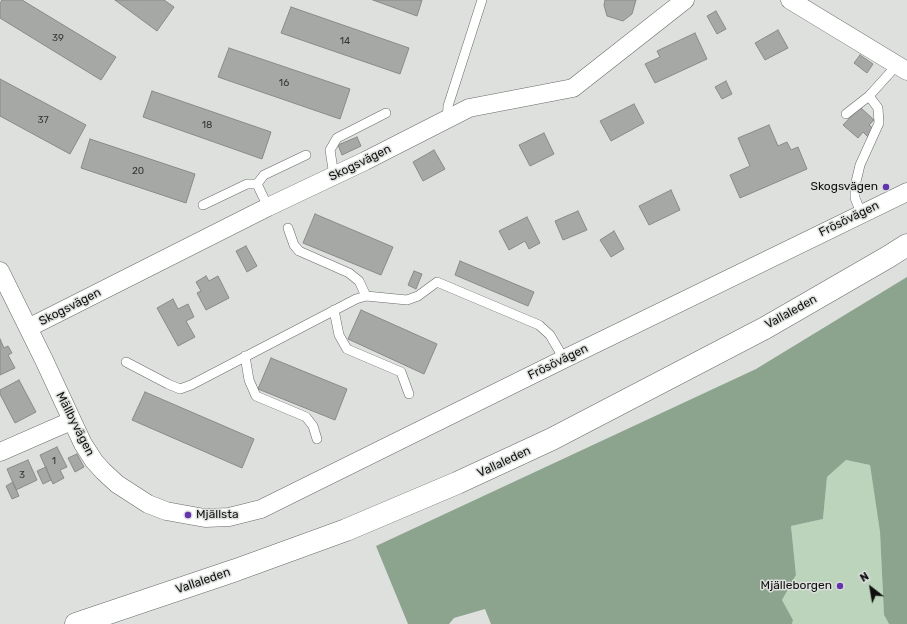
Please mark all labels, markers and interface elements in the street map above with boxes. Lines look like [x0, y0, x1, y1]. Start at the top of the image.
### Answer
house number: 39 [52, 32, 64, 44]
house number: 14 [340, 35, 350, 47]
house number: 16 [279, 77, 289, 89]
house number: 37 [37, 114, 49, 126]
house number: 18 [202, 119, 212, 131]
street label: Skogsvägen [327, 142, 393, 184]
house number: 20 [132, 165, 144, 177]
place label: Skogsvägen [810, 180, 878, 194]
marker: Skogsvägen [881, 182, 891, 192]
street label: Frösövägen [817, 198, 881, 240]
street label: Skogsvägen [37, 285, 103, 329]
street label: Vallaleden [763, 292, 819, 332]
street label: Frösövägen [526, 341, 590, 383]
street label: Mällbyvägen [53, 390, 97, 458]
street label: Vallaleden [475, 443, 533, 481]
house number: 1 [52, 455, 56, 467]
house number: 3 [19, 469, 25, 481]
place label: Mjällsta [196, 508, 239, 522]
marker: Mjällsta [183, 510, 193, 520]
street label: Vallaleden [174, 565, 232, 597]
north arrow [851, 568, 891, 608]
text: N [858, 570, 871, 585]
place label: Mjälleborgen [761, 579, 832, 593]
marker: Mjälleborgen [835, 581, 845, 591]

